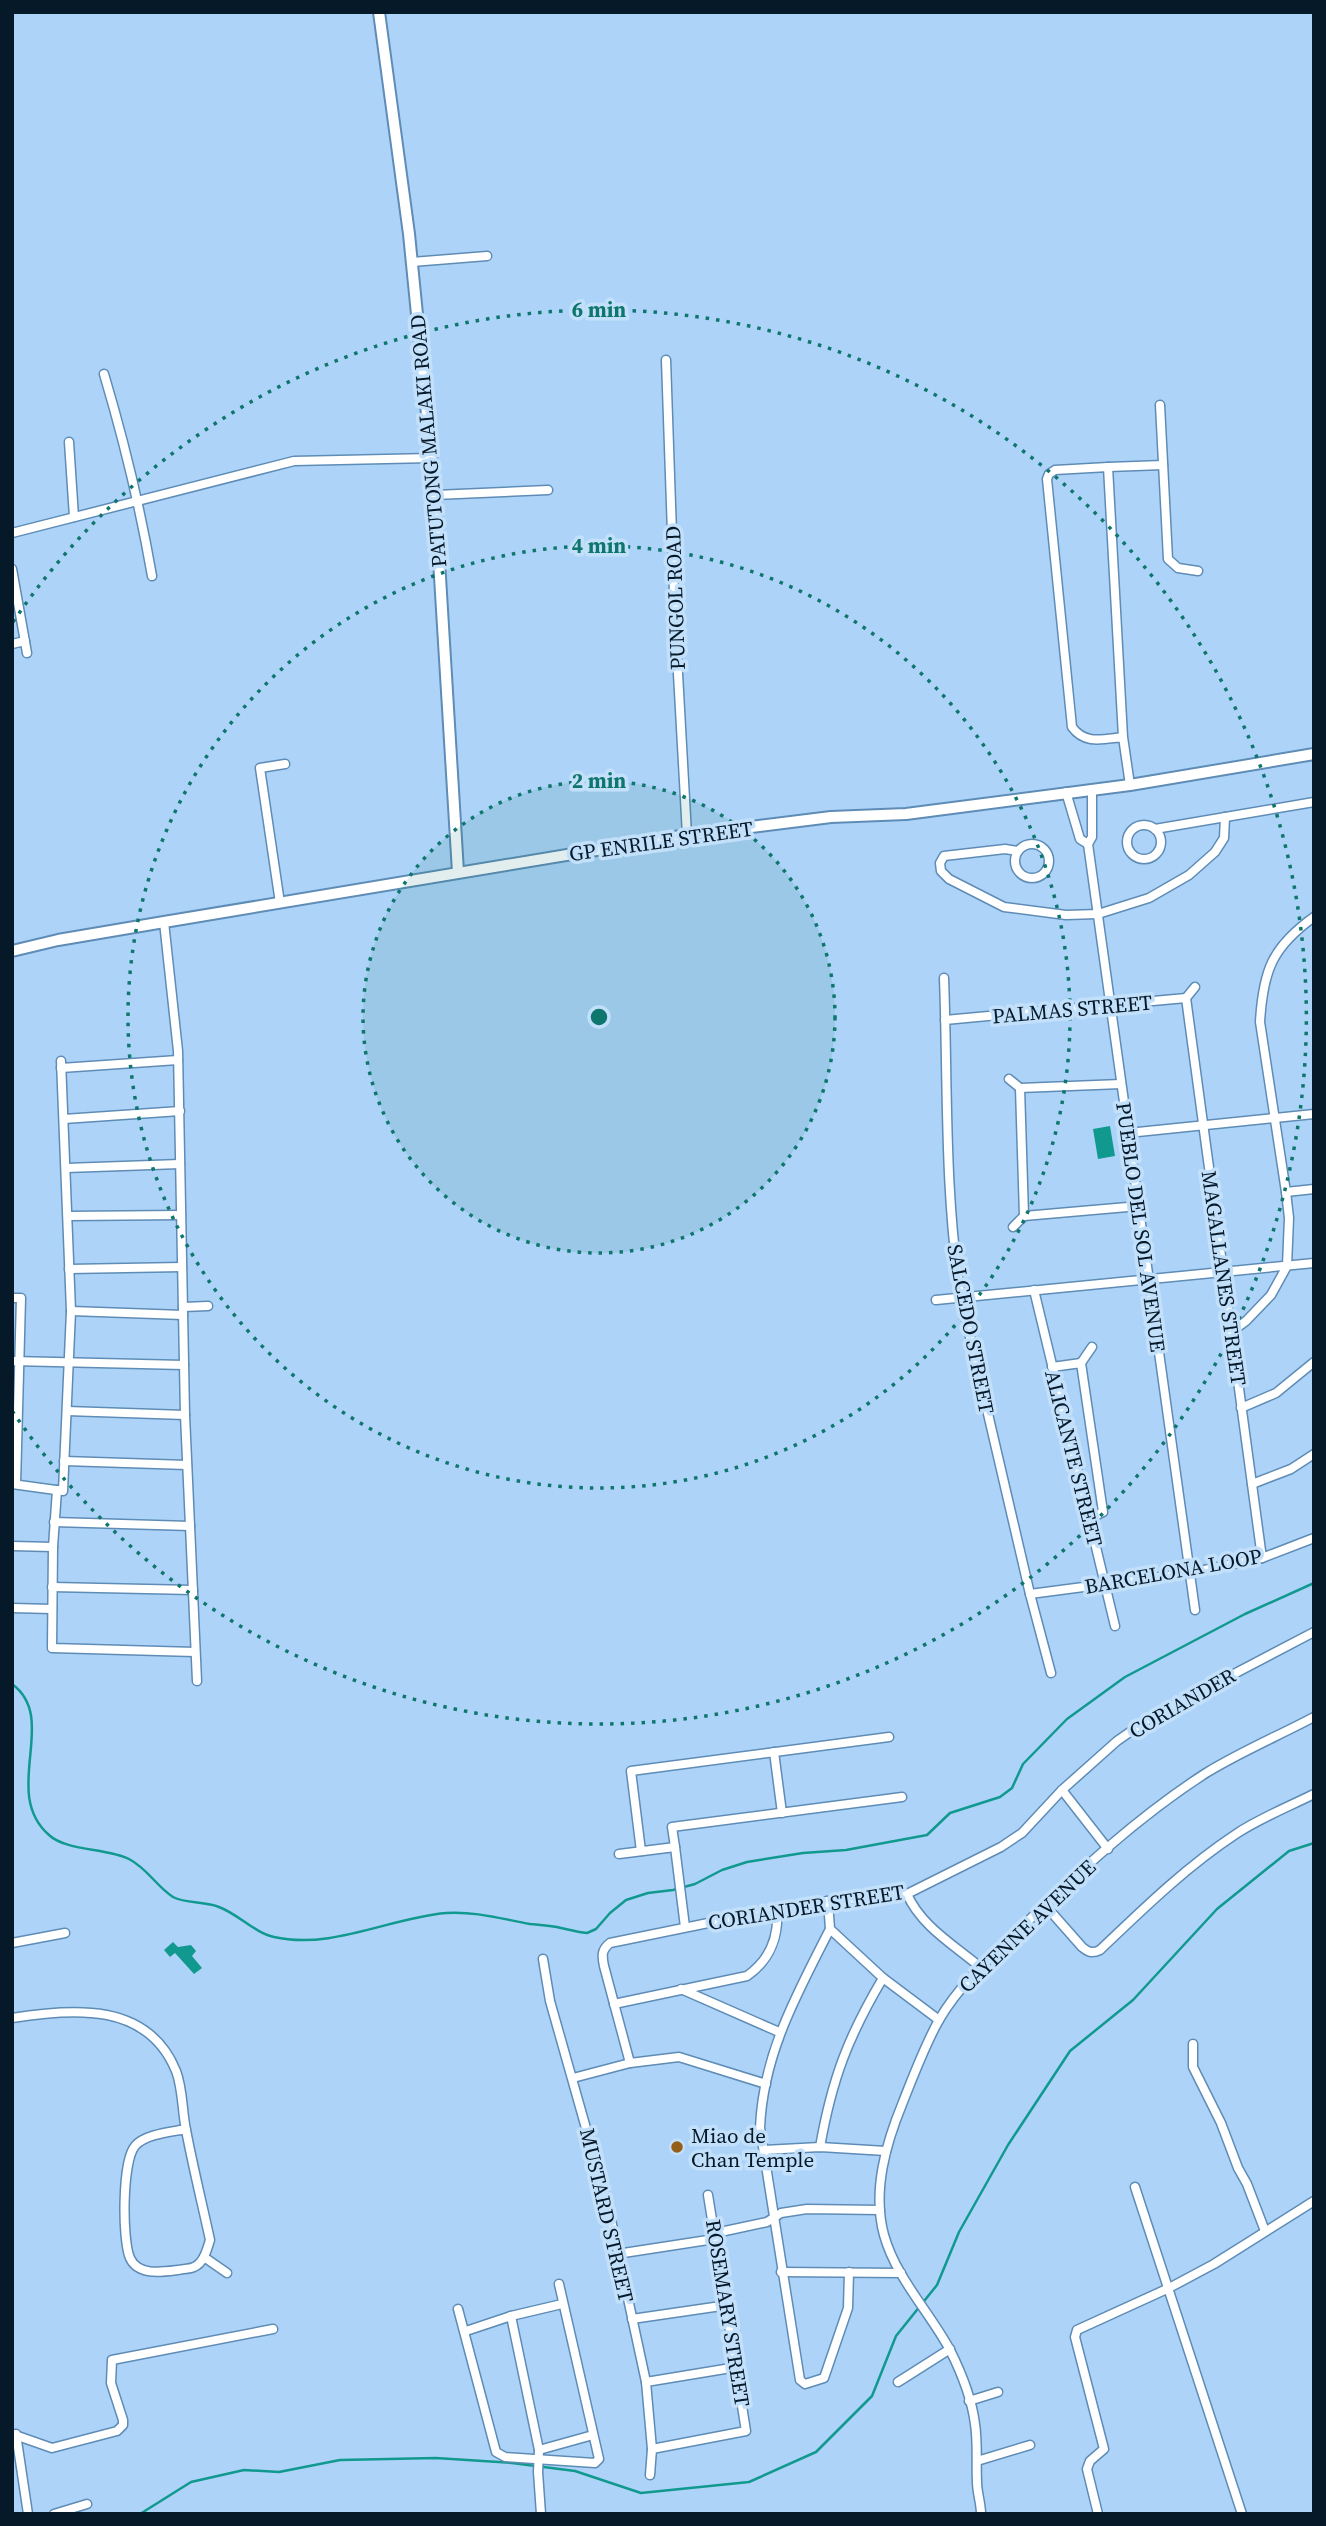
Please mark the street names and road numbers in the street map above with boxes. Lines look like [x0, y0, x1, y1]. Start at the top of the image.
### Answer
street label: PATUTONG MALAKI ROAD [402, 313, 454, 569]
street label: PUNGOL ROAD [658, 525, 692, 671]
street label: GP ENRILE STREET [567, 814, 755, 868]
street label: PALMAS STREET [991, 988, 1154, 1030]
street label: PUEBLO DEL SOL AVENUE [1109, 1100, 1173, 1354]
street label: MAGALLANES STREET [1195, 1169, 1253, 1388]
street label: SALCEDO STREET [940, 1242, 1002, 1416]
street label: ALICANTE STREET [1038, 1367, 1110, 1549]
street label: BARCELONA LOOP [1082, 1541, 1264, 1601]
street label: CORIANDER [1123, 1661, 1241, 1745]
street label: CAYENNE AVENUE [952, 1853, 1102, 1999]
street label: CORIANDER STREET [706, 1877, 907, 1937]
street label: MUSTARD STREET [573, 2125, 641, 2305]
street label: ROSEMARY STREET [699, 2217, 757, 2409]

